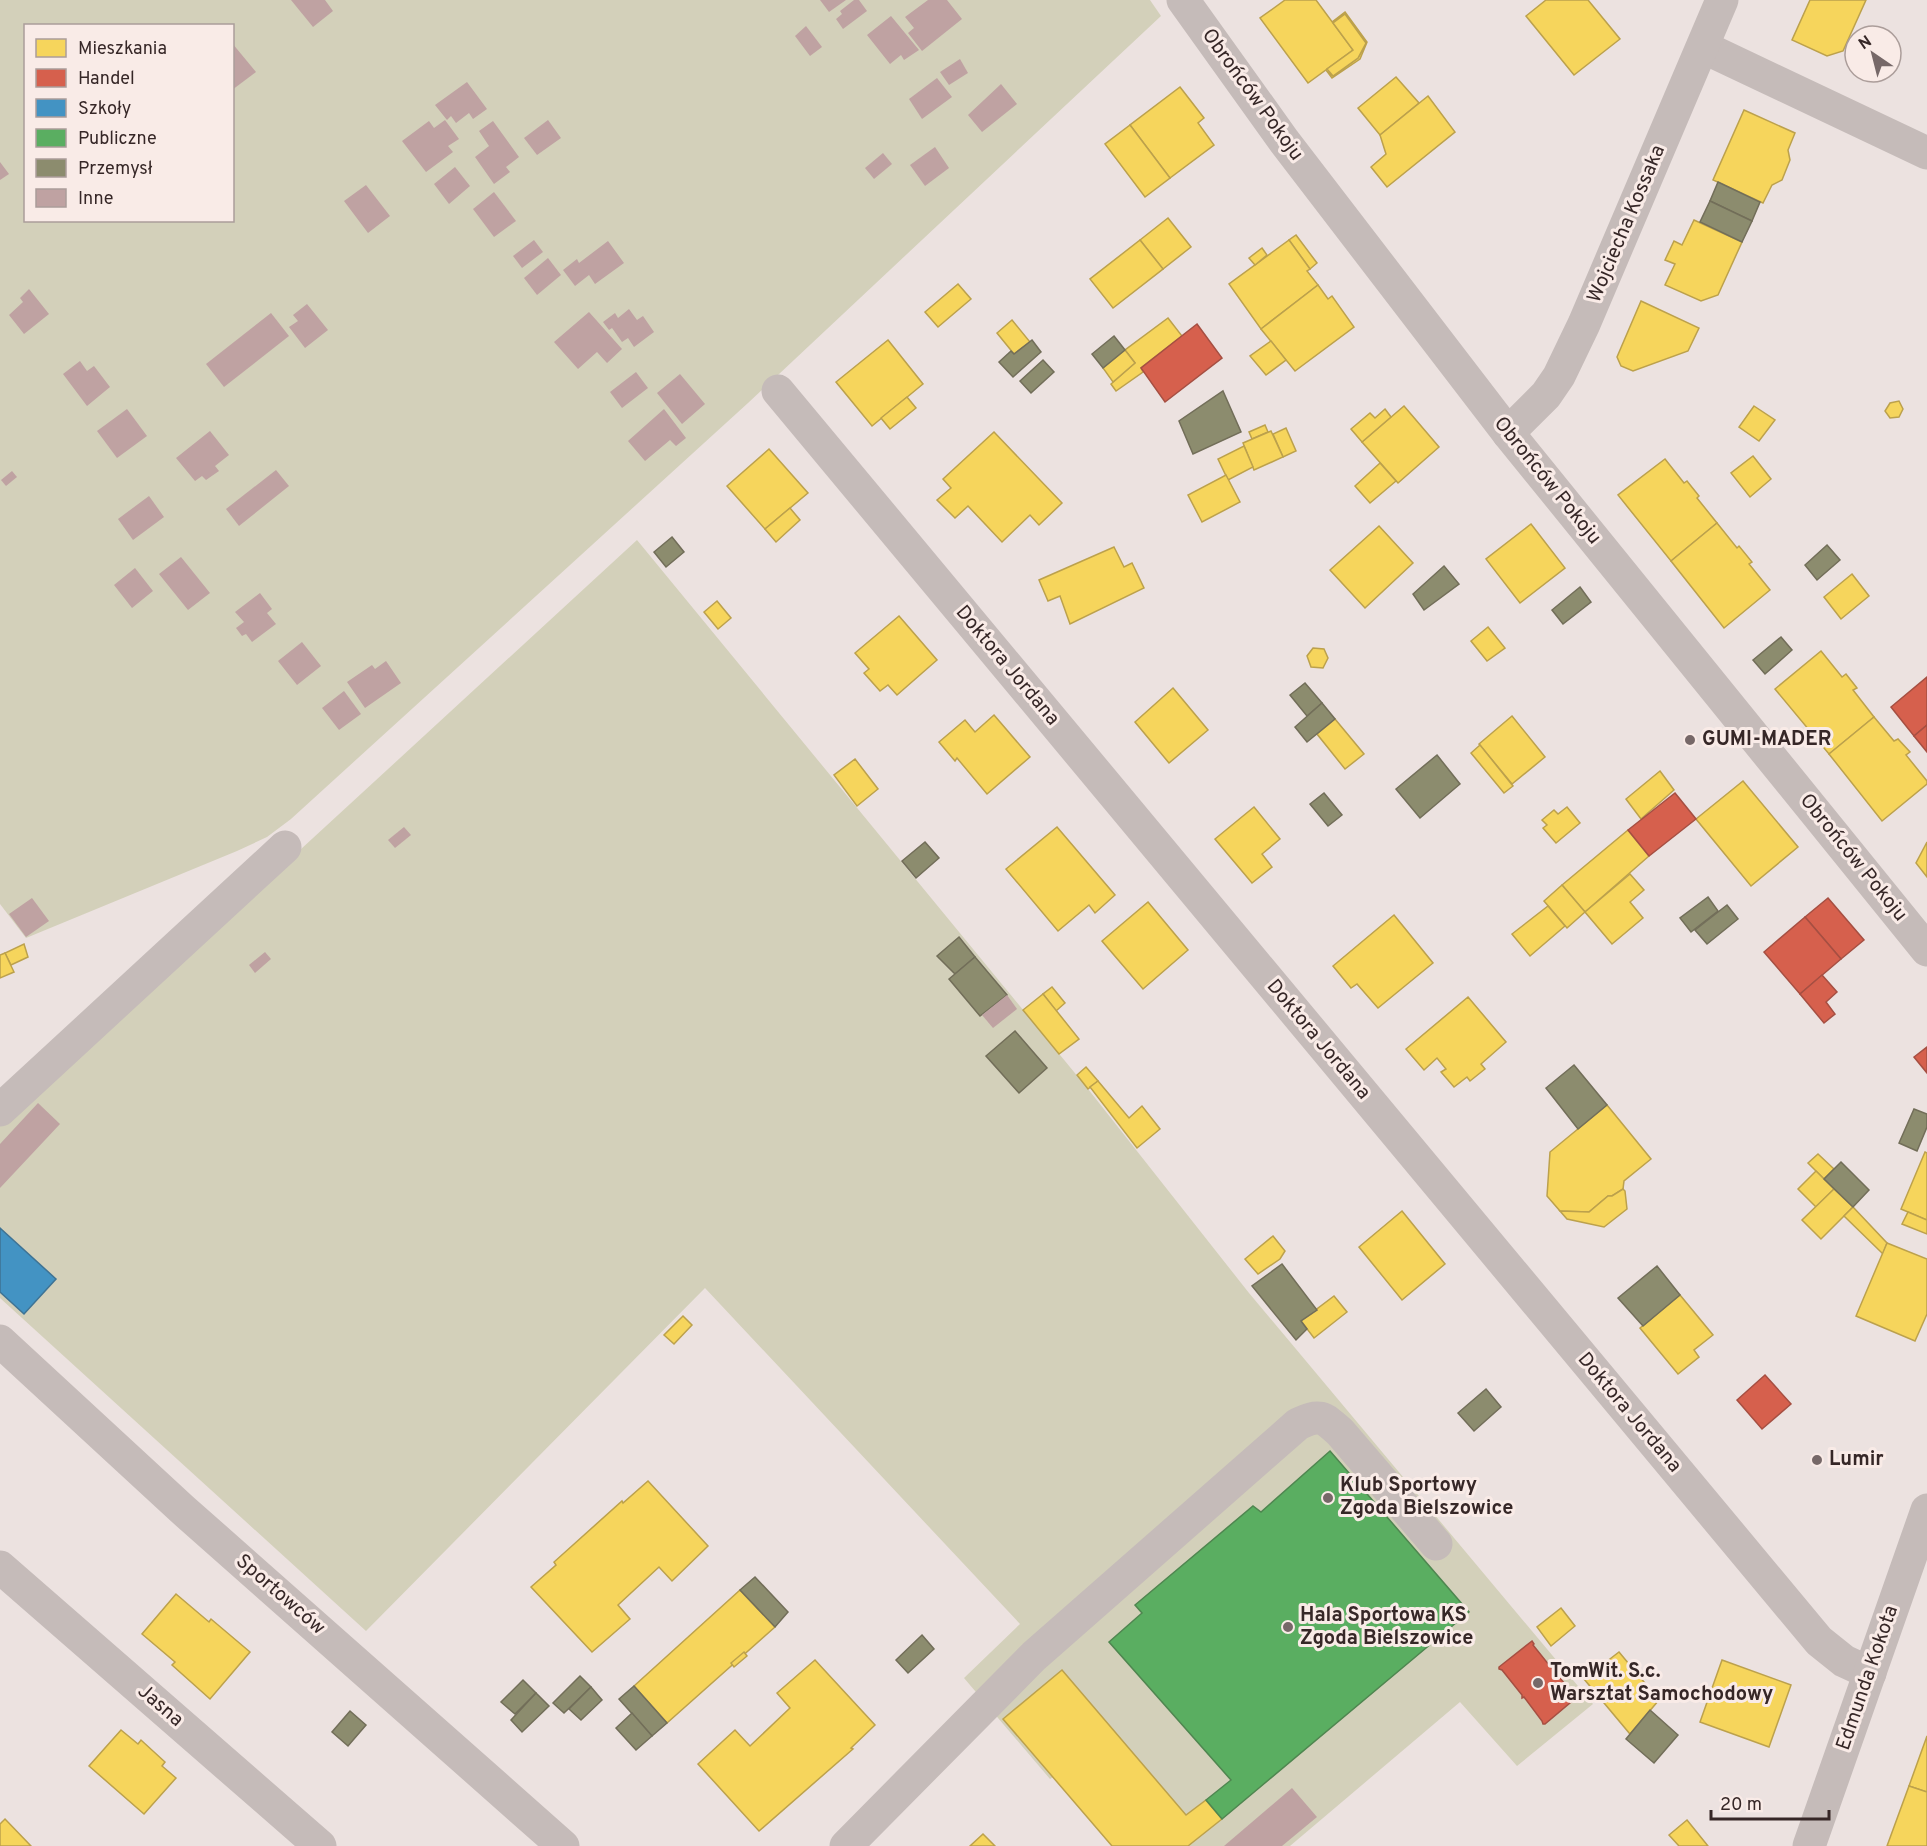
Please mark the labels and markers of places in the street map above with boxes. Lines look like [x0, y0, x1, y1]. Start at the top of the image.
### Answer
place label: GUMI-MADER [1702, 727, 1831, 753]
marker: GUMI-MADER [1683, 733, 1697, 747]
place label: Lumir [1829, 1447, 1884, 1473]
marker: Lumir [1810, 1453, 1824, 1467]
place label: Klub Sportowy Zgoda Bielszowice [1340, 1473, 1513, 1522]
marker: Klub Sportowy Zgoda Bielszowice [1321, 1491, 1335, 1505]
place label: Hala Sportowa KS Zgoda Bielszowice [1300, 1603, 1473, 1652]
marker: Hala Sportowa KS Zgoda Bielszowice [1281, 1620, 1295, 1634]
place label: TomWit. S.c. Warsztat Samochodowy [1550, 1659, 1773, 1708]
marker: TomWit. S.c. Warsztat Samochodowy [1531, 1676, 1545, 1690]

